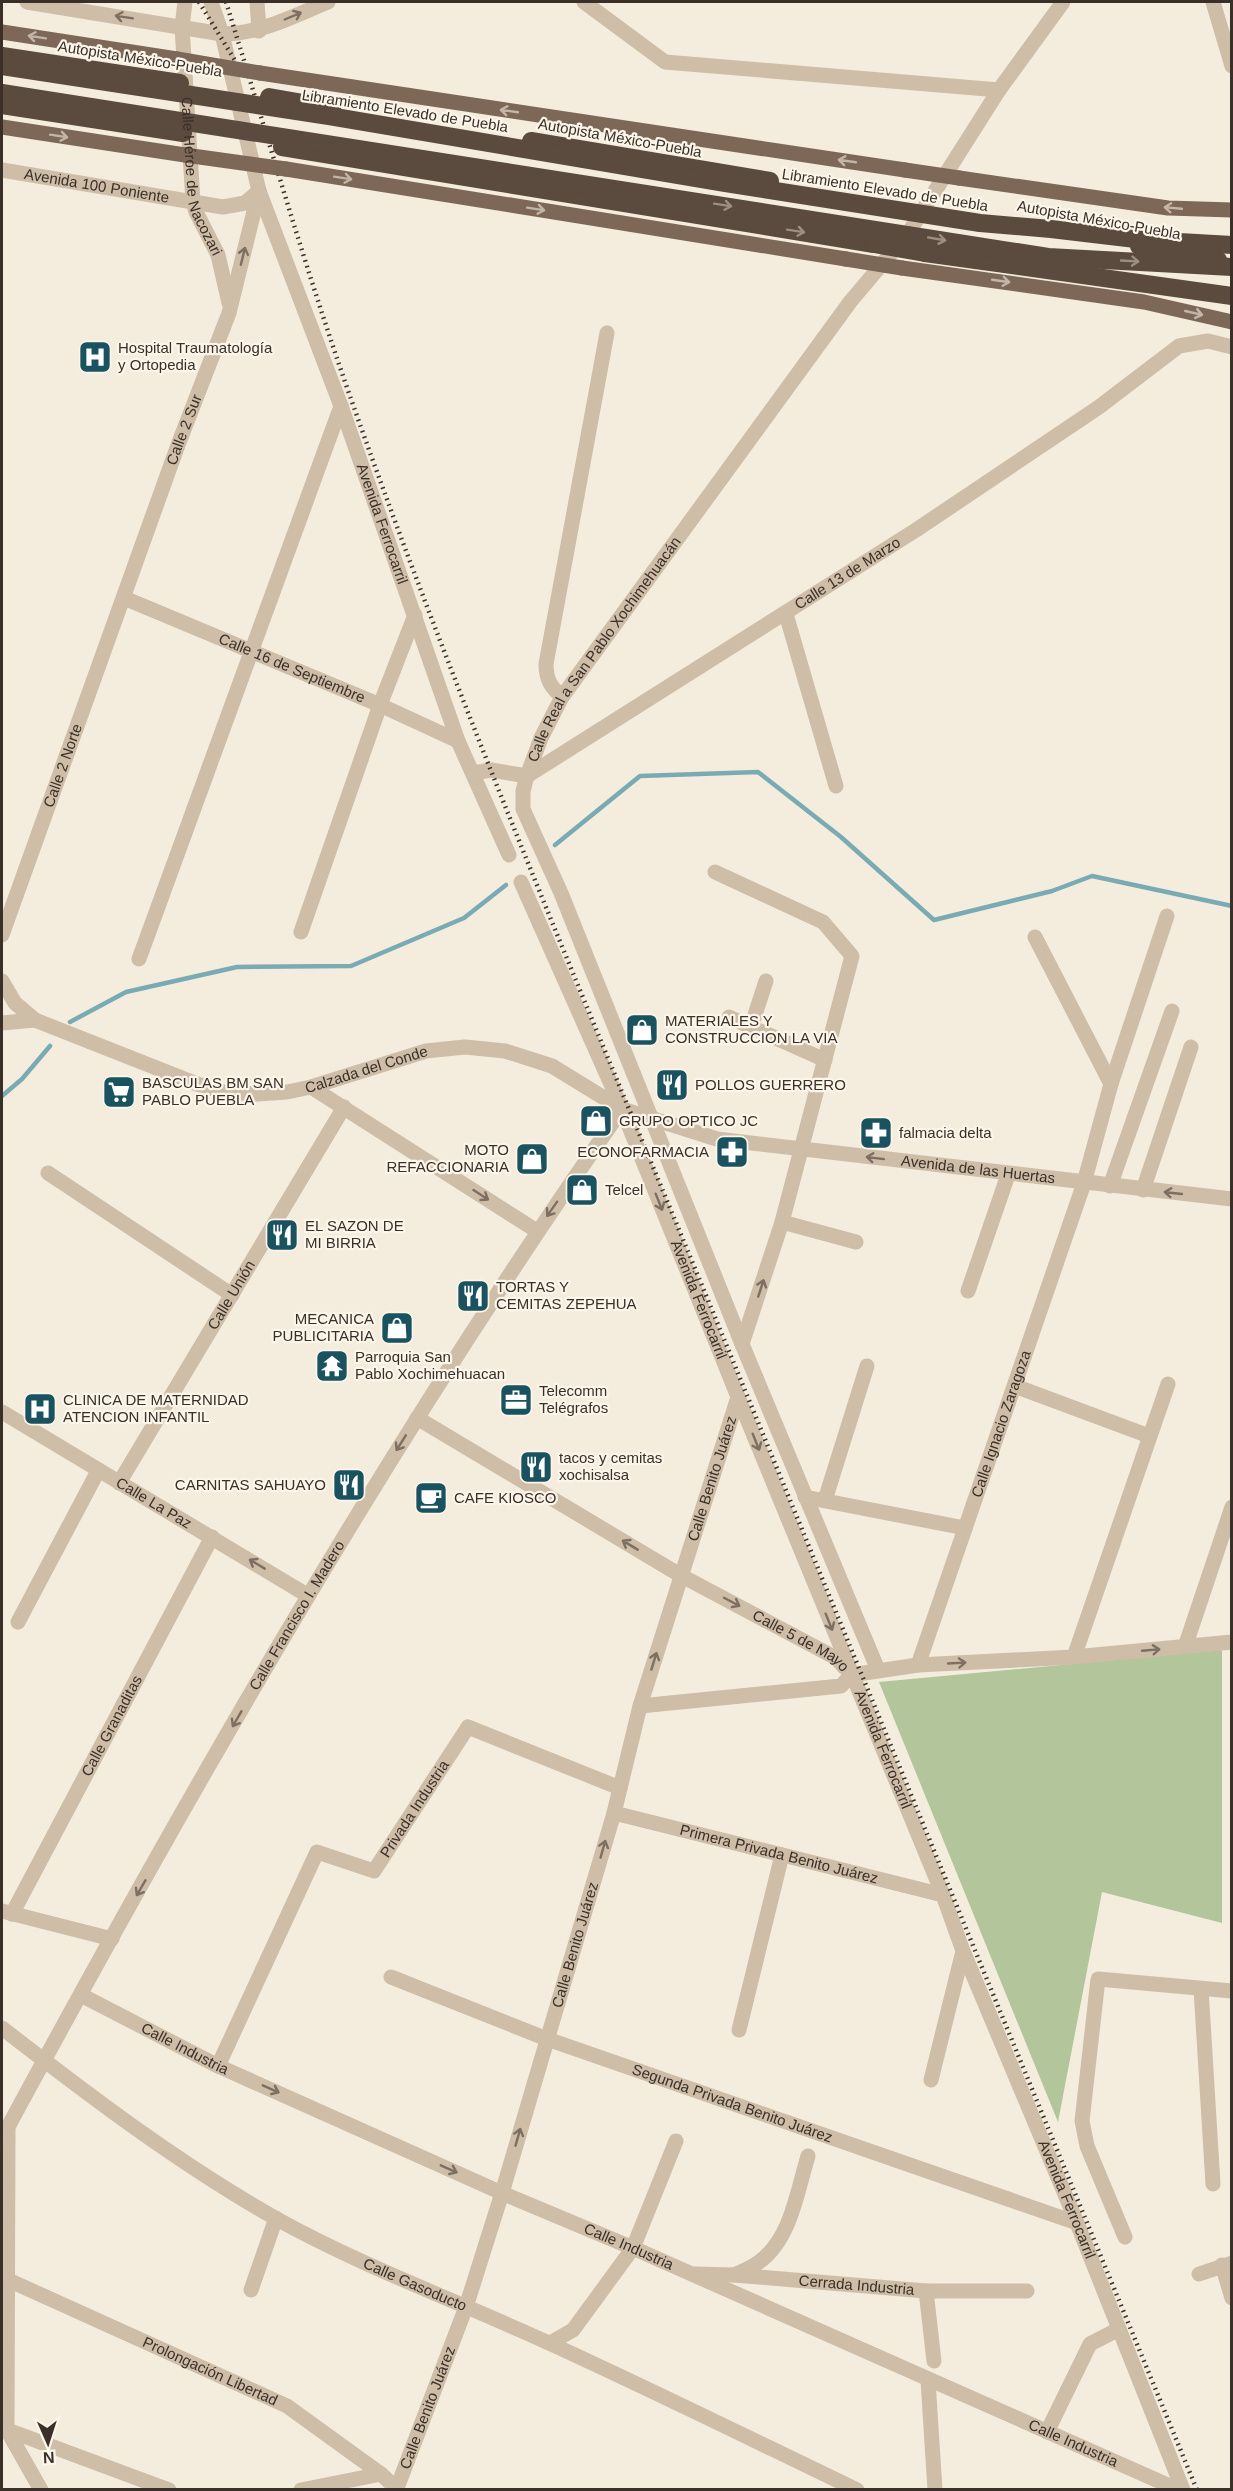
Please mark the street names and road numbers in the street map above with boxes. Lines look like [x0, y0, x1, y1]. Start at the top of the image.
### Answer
street label: Autopista México-Puebla [57, 37, 224, 80]
street label: Libramiento Elevado de Puebla [301, 86, 510, 135]
street label: Calle Héroe de Nacozari [178, 96, 226, 258]
street label: Autopista México-Puebla [537, 115, 704, 160]
street label: Avenida 100 Poniente [23, 165, 170, 206]
street label: Libramiento Elevado de Puebla [781, 165, 990, 214]
street label: Autopista México-Puebla [1016, 197, 1183, 242]
street label: Calle 2 Sur [163, 392, 205, 467]
street label: Avenida Ferrocarril [354, 461, 411, 586]
street label: Calle Real a San Pablo Xochimehuacán [524, 533, 684, 764]
street label: Calle 13 de Marzo [791, 533, 903, 613]
street label: Calle 16 de Septiembre [216, 630, 368, 706]
street label: Calle 2 Norte [40, 721, 85, 810]
street label: Calzada del Conde [303, 1042, 430, 1096]
street label: Avenida de las Huertas [900, 1152, 1056, 1186]
street label: Avenida Ferrocarril [668, 1238, 731, 1361]
street label: Calle Unión [204, 1257, 258, 1332]
street label: Calle Ignacio Zaragoza [967, 1347, 1034, 1499]
street label: Calle Benito Juárez [684, 1414, 739, 1543]
street label: Calle La Paz [113, 1473, 195, 1532]
street label: Calle Francisco I. Madero [245, 1537, 348, 1693]
street label: Calle 5 de Mayo [750, 1606, 853, 1675]
street label: Calle Granaditas [78, 1672, 145, 1779]
street label: Avenida Ferrocarril [852, 1687, 915, 1811]
street label: Privada Industria [376, 1756, 452, 1860]
street label: Primera Privada Benito Juárez [678, 1821, 880, 1886]
street label: Calle Benito Juárez [548, 1880, 601, 2009]
street label: Calle Industria [139, 2019, 232, 2078]
street label: Segunda Privada Benito Juárez [630, 2060, 835, 2145]
street label: Avenida Ferrocarril [1035, 2137, 1099, 2261]
street label: Calle Industria [582, 2219, 677, 2273]
street label: Calle Gasoducto [361, 2254, 469, 2314]
street label: Cerrada Industria [798, 2271, 916, 2298]
street label: Prolongación Libertad [140, 2333, 280, 2409]
street label: Calle Benito Juárez [396, 2344, 458, 2471]
street label: Calle Industria [1026, 2415, 1121, 2470]

